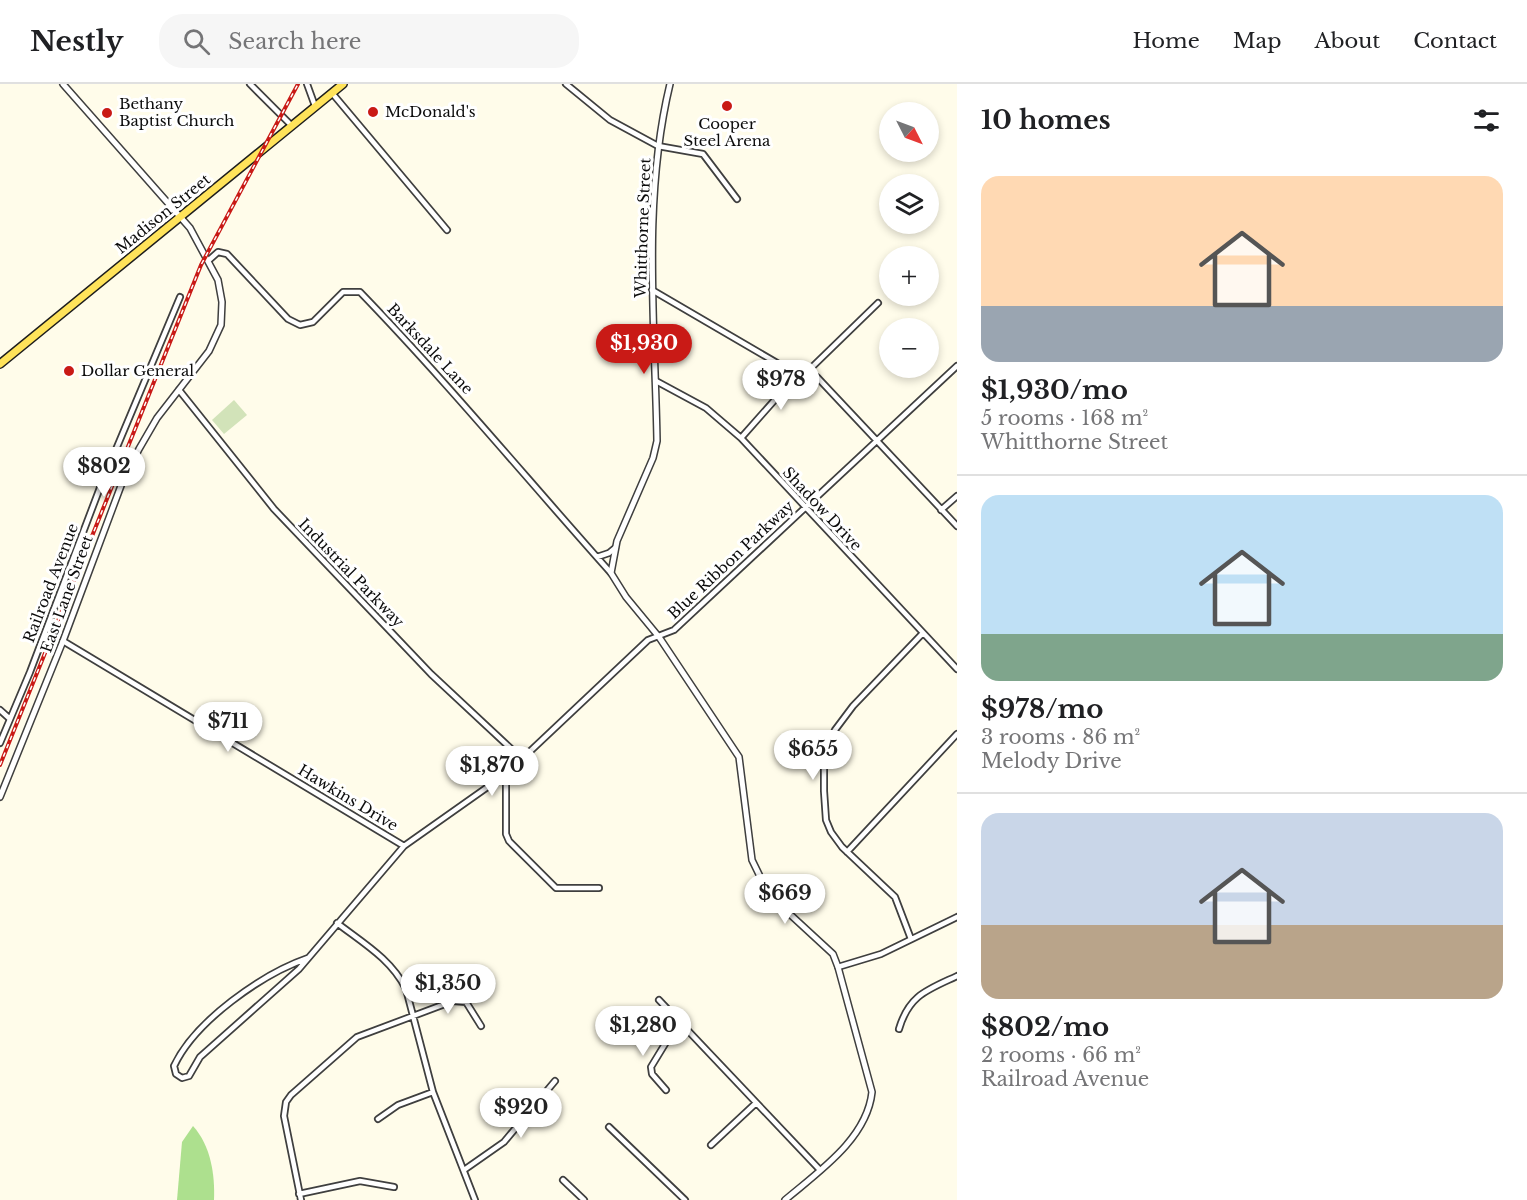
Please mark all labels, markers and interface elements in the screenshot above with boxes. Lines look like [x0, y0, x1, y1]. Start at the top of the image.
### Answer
search box [159, 14, 579, 68]
text: Nestly [30, 24, 123, 59]
icon: search [180, 25, 213, 58]
text: Search here [228, 28, 361, 55]
text: Home [1133, 28, 1200, 54]
text: Map [1233, 28, 1281, 54]
text: About [1314, 28, 1380, 54]
text: Contact [1413, 28, 1497, 54]
place label: Bethany Baptist Church [119, 94, 234, 130]
marker: Cooper Steel Arena [720, 99, 734, 113]
place label: McDonald's [385, 102, 476, 121]
north arrow [879, 102, 939, 162]
map controls [879, 102, 939, 378]
text: 10 homes [981, 104, 1111, 136]
icon: filters [1470, 104, 1503, 137]
marker: McDonald's [366, 105, 380, 119]
marker: Bethany Baptist Church [100, 106, 114, 120]
place label: Cooper Steel Arena [684, 114, 771, 150]
street label: Whitthorne Street [631, 157, 654, 299]
street label: Madison Street [112, 169, 214, 258]
button: layers [879, 174, 939, 234]
icon: home [1188, 215, 1296, 323]
button: + [879, 246, 939, 306]
street label: Barksdale Lane [383, 299, 477, 398]
button: − [879, 318, 939, 378]
pin: $1,930 [595, 324, 693, 375]
text: $1,930 [610, 331, 678, 355]
pin: $978 [745, 360, 817, 411]
place label: Dollar General [81, 361, 194, 380]
marker: Dollar General [62, 364, 76, 378]
text: $978 [756, 367, 806, 391]
text: $1,930/mo [981, 374, 1128, 406]
text: 5 rooms · 168 m² [981, 406, 1148, 430]
text: Whitthorne Street [981, 430, 1168, 454]
pin: $802 [68, 447, 140, 498]
text: $802 [77, 454, 131, 478]
street label: Shadow Drive [779, 463, 866, 554]
street label: Blue Ribbon Parkway [664, 496, 798, 623]
street label: Industrial Parkway [294, 514, 408, 631]
street label: Railroad Avenue [19, 521, 82, 645]
street label: East Lane Street [36, 532, 97, 655]
icon: home [1188, 534, 1296, 642]
text: $978/mo [981, 693, 1104, 725]
pin: $711 [192, 702, 264, 753]
text: $711 [207, 709, 249, 733]
text: 3 rooms · 86 m² [981, 725, 1140, 749]
pin: $655 [777, 730, 849, 781]
text: $655 [788, 737, 838, 761]
pin: $1,870 [443, 746, 541, 797]
text: Melody Drive [981, 749, 1122, 773]
text: $1,870 [460, 753, 524, 777]
street label: Hawkins Drive [295, 760, 402, 835]
icon: home [1188, 852, 1296, 960]
pin: $669 [749, 874, 821, 925]
text: $669 [758, 881, 812, 905]
pin: $1,350 [399, 964, 497, 1015]
text: $1,350 [415, 971, 481, 995]
pin: $1,280 [594, 1006, 692, 1057]
text: $802/mo [981, 1011, 1109, 1043]
text: $1,280 [609, 1013, 677, 1037]
text: 2 rooms · 66 m² [981, 1043, 1141, 1067]
text: Railroad Avenue [981, 1067, 1149, 1091]
pin: $920 [485, 1088, 557, 1139]
text: $920 [494, 1095, 548, 1119]

